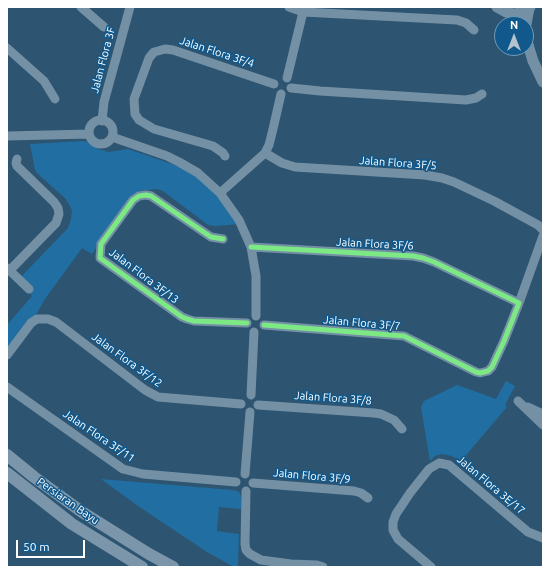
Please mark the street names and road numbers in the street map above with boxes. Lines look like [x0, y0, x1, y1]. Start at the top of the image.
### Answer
street label: Jalan Flora 3F [88, 26, 118, 94]
street label: Jalan Flora 3F/4 [178, 34, 256, 70]
street label: Jalan Flora 3F/5 [359, 154, 437, 172]
street label: Jalan Flora 3F/6 [336, 235, 414, 253]
street label: Jalan Flora 3F/13 [107, 246, 181, 306]
street label: Jalan Flora 3F/7 [323, 313, 401, 333]
street label: Jalan Flora 3F/12 [89, 330, 165, 390]
street label: Jalan Flora 3F/8 [294, 389, 372, 407]
street label: Jalan Flora 3F/11 [61, 407, 137, 465]
street label: Jalan Flora 3E/17 [454, 453, 528, 517]
street label: Jalan Flora 3F/9 [273, 466, 351, 486]
street label: Persiaran Bayu [35, 475, 101, 527]

